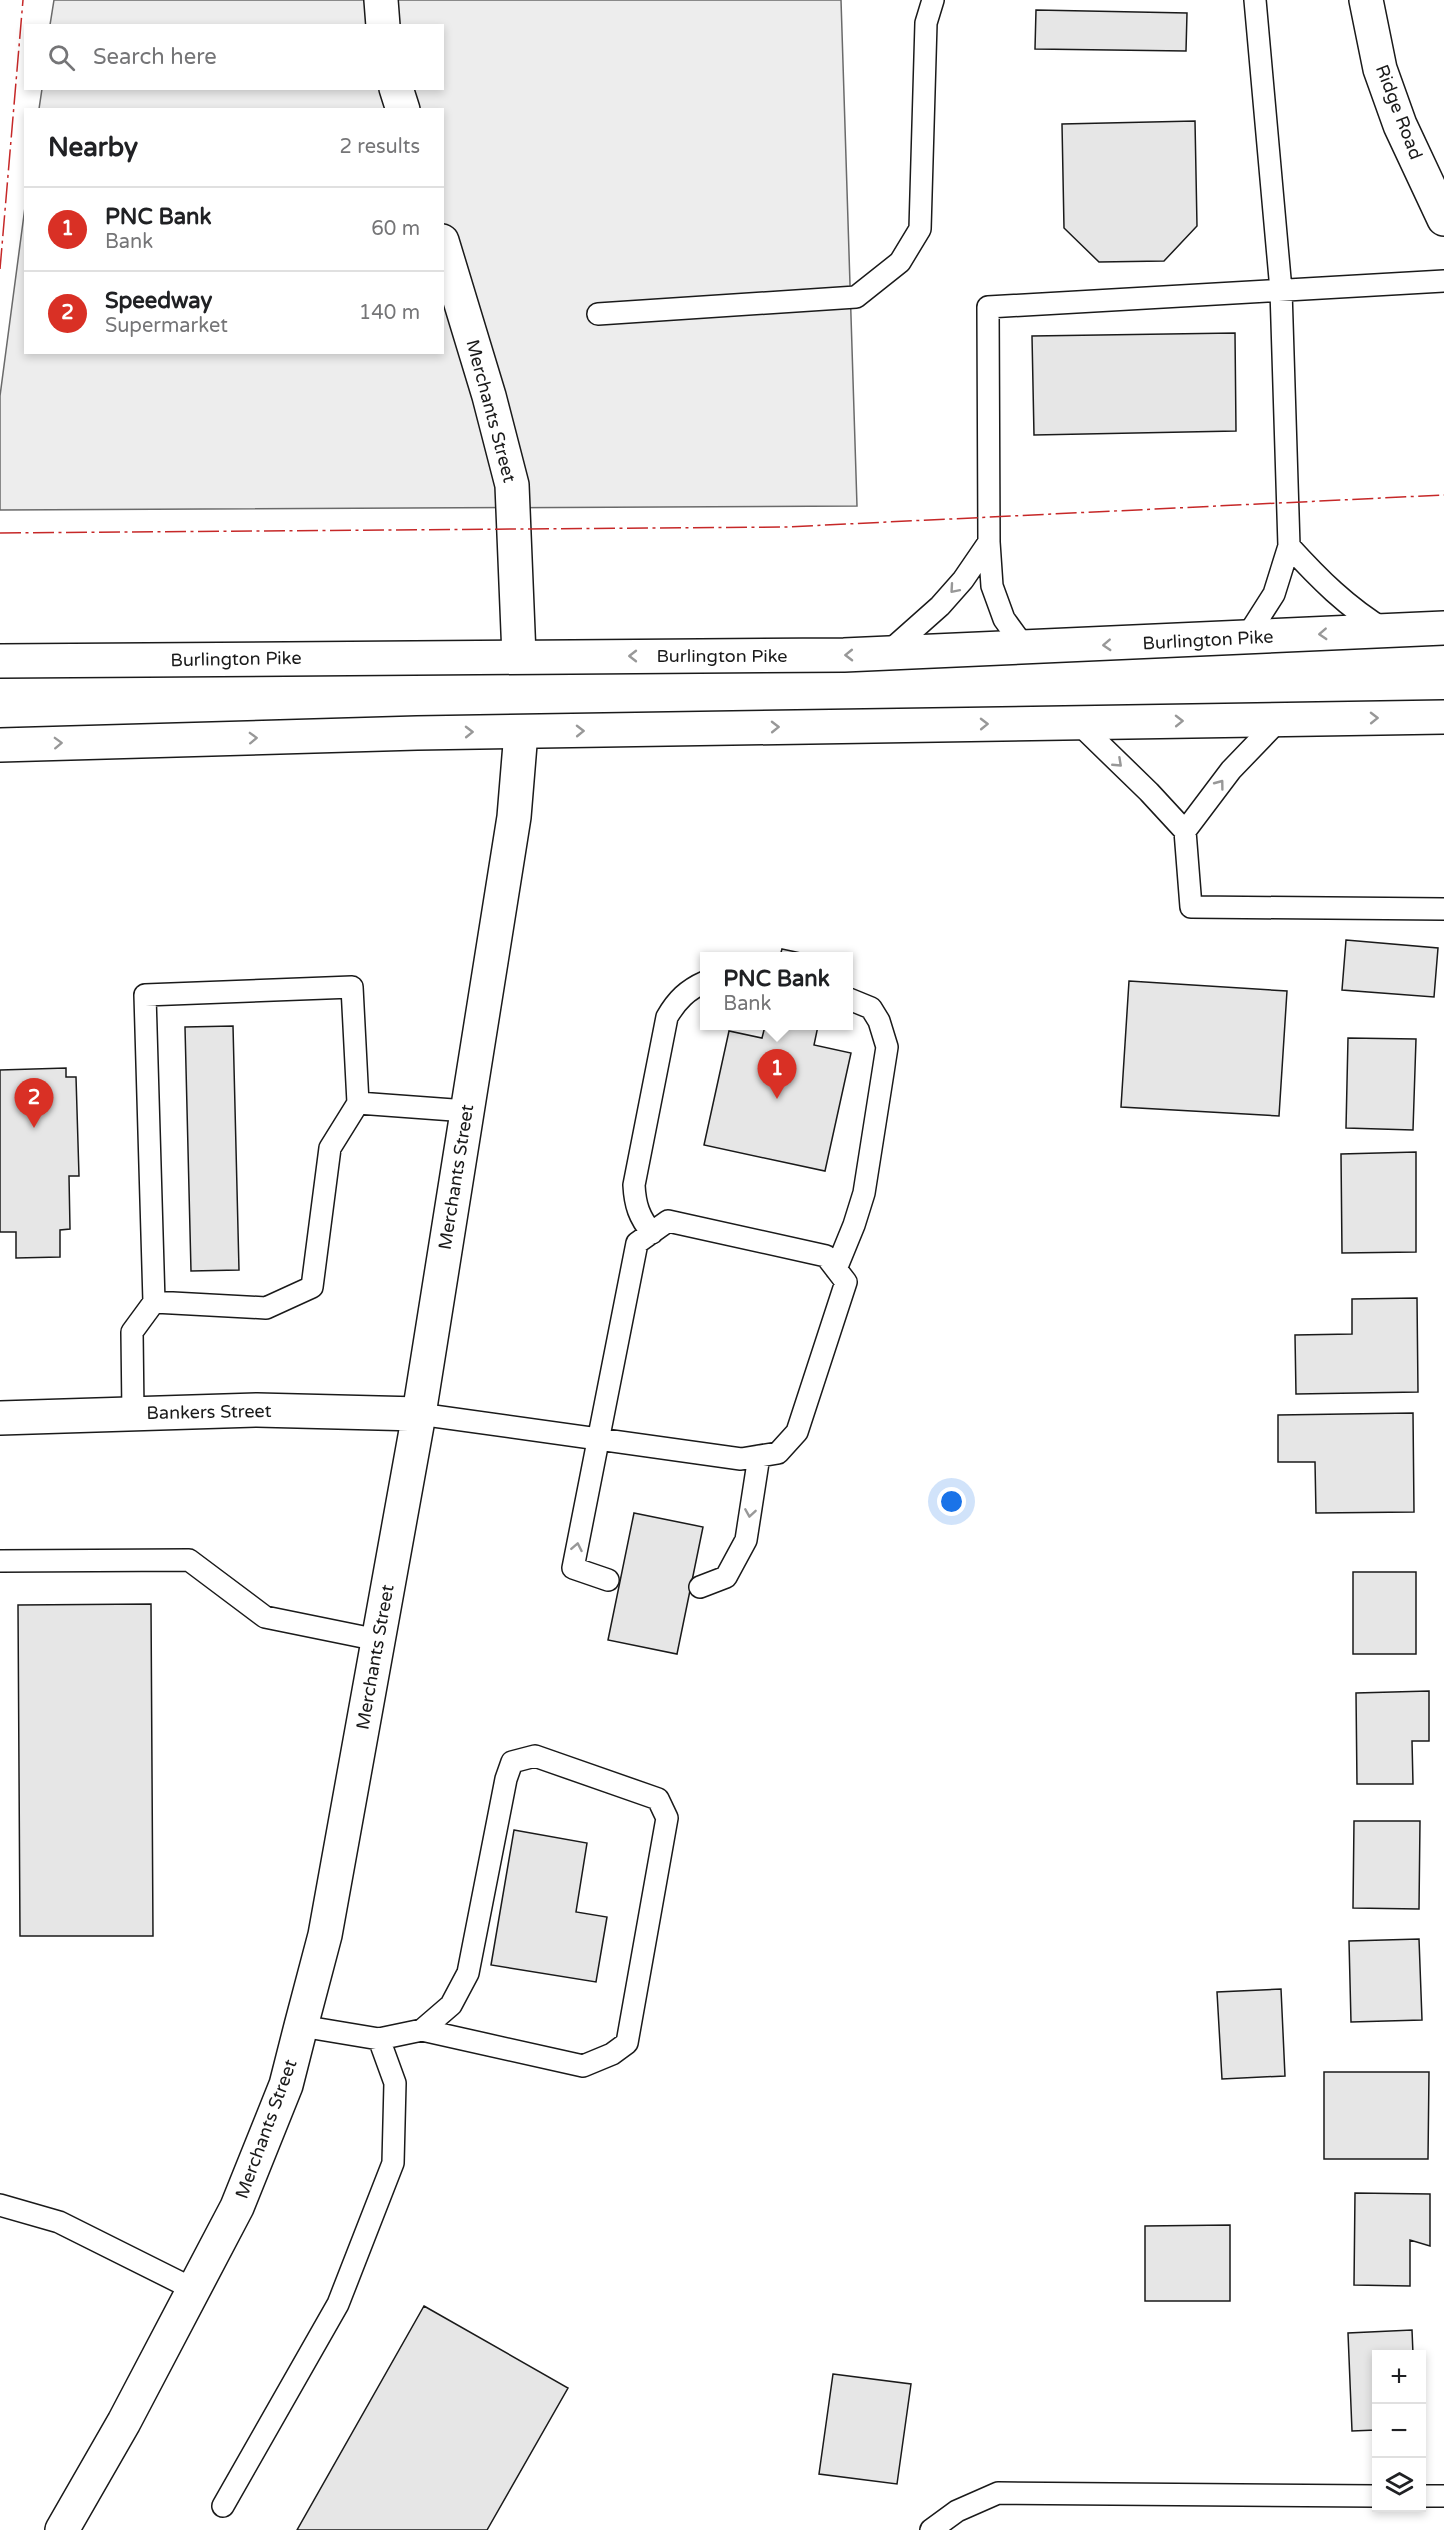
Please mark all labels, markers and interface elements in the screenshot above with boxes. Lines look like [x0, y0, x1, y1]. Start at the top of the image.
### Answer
search box [24, 24, 444, 90]
icon: search [45, 41, 78, 74]
text: Search here [93, 44, 217, 70]
street label: Ridge Road [1371, 61, 1427, 163]
text: Nearby [48, 132, 138, 163]
text: 2 results [340, 135, 420, 159]
text: PNC Bank [105, 204, 211, 230]
text: 1 [61, 217, 74, 241]
text: 60 m [371, 217, 420, 241]
text: Bank [105, 230, 153, 254]
text: Speedway [105, 288, 212, 314]
text: 2 [61, 301, 74, 325]
text: 140 m [359, 301, 420, 325]
text: Supermarket [105, 314, 228, 338]
street label: Merchants Street [461, 337, 521, 485]
one-way arrow [950, 582, 961, 593]
street label: Burlington Pike [1142, 626, 1274, 654]
one-way arrow [1318, 628, 1327, 641]
one-way arrow [1102, 638, 1111, 651]
street label: Burlington Pike [656, 645, 788, 667]
street label: Burlington Pike [170, 647, 302, 671]
one-way arrow [845, 649, 854, 661]
one-way arrow [629, 650, 638, 662]
one-way arrow [1370, 712, 1379, 724]
one-way arrow [1175, 715, 1184, 727]
one-way arrow [980, 718, 989, 730]
one-way arrow [770, 721, 779, 734]
one-way arrow [575, 724, 584, 737]
one-way arrow [465, 726, 474, 738]
one-way arrow [249, 731, 258, 744]
one-way arrow [54, 737, 63, 749]
one-way arrow [1112, 756, 1122, 767]
one-way arrow [1213, 780, 1224, 791]
popup [700, 952, 853, 1030]
text: PNC Bank [723, 966, 830, 992]
text: Bank [723, 992, 771, 1016]
pin: 1 [758, 1050, 796, 1099]
pin: 2 [15, 1078, 54, 1128]
street label: Merchants Street [434, 1103, 478, 1251]
street label: Bankers Street [146, 1400, 272, 1424]
your location [937, 1487, 966, 1516]
one-way arrow [745, 1509, 757, 1518]
one-way arrow [570, 1542, 583, 1552]
street label: Merchants Street [351, 1583, 399, 1731]
street label: Merchants Street [231, 2056, 302, 2202]
map controls [1372, 2350, 1426, 2512]
button: + [1372, 2350, 1426, 2404]
button: − [1372, 2404, 1426, 2458]
button: layers [1372, 2458, 1426, 2512]

